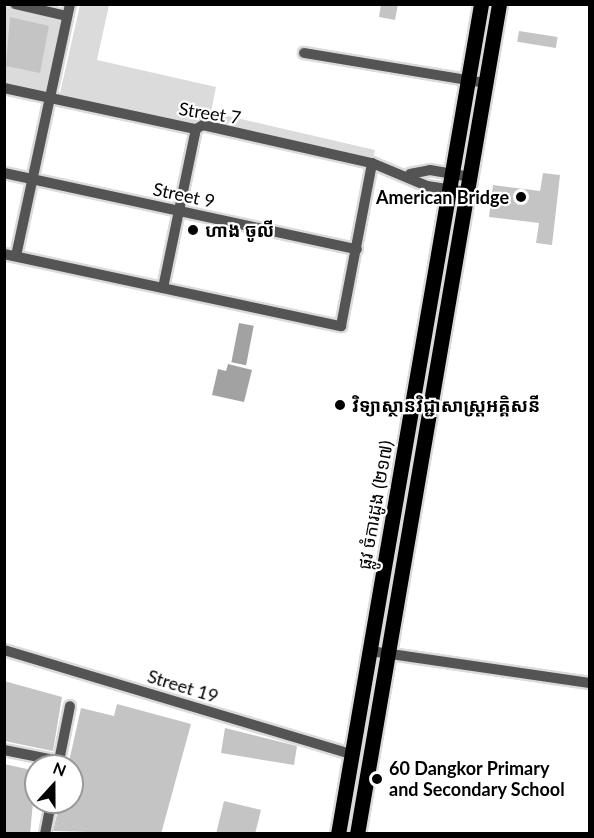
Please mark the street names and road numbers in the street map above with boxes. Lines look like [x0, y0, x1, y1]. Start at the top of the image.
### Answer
street label: Street 7 [177, 97, 243, 129]
street label: Street 9 [151, 178, 217, 212]
street label: ផ្លូវ ចំការដូង (២១៧) [353, 439, 397, 571]
street label: Street 19 [145, 665, 221, 707]

